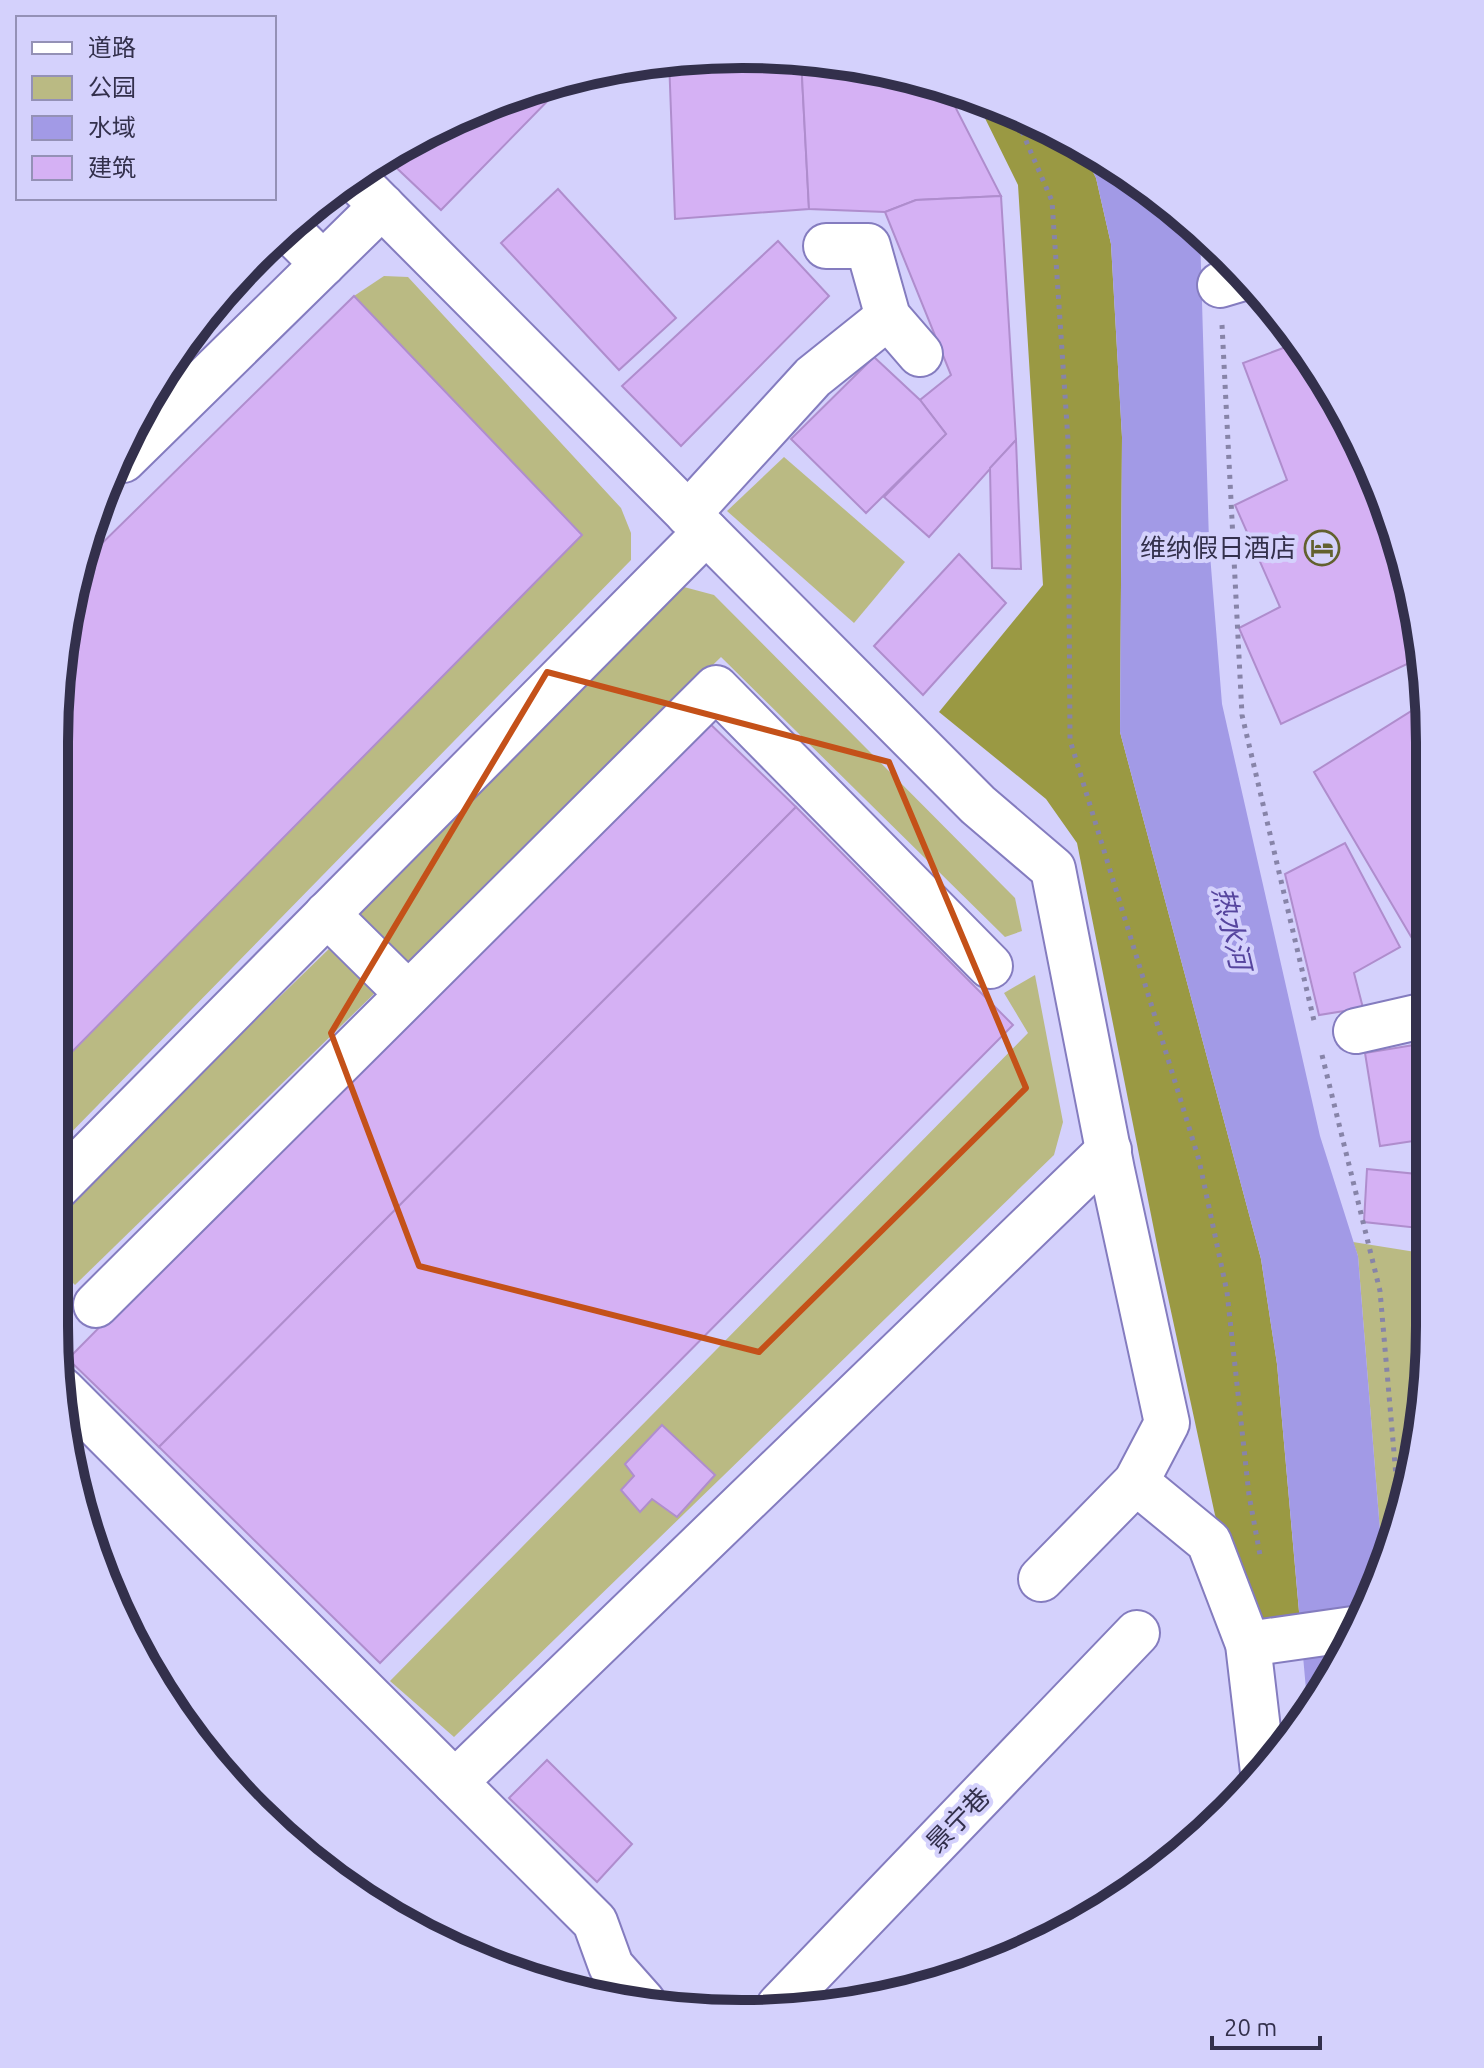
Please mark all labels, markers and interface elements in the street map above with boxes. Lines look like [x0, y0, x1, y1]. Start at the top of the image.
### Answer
legend [16, 16, 276, 200]
text: 道路 [88, 34, 136, 61]
text: 公园 [88, 74, 136, 101]
text: 水域 [88, 114, 136, 141]
text: 建筑 [88, 154, 136, 181]
hotel icon: 维纳假日酒店 [1303, 529, 1341, 567]
place label: 维纳假日酒店 [1140, 533, 1296, 562]
water label: 热水河 [1208, 883, 1258, 977]
street label: 景宁巷 [920, 1782, 995, 1858]
scale bar [1212, 2000, 1320, 2050]
text: 20 m [1224, 2014, 1277, 2041]

